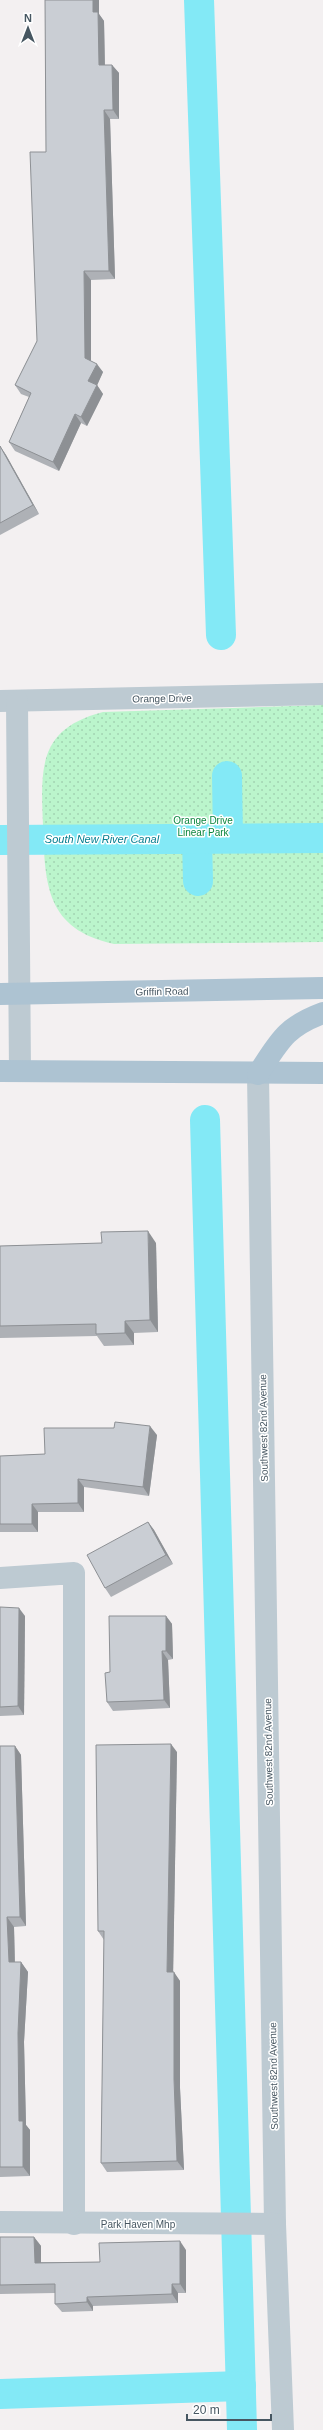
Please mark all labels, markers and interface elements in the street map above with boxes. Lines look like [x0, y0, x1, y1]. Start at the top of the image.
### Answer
north arrow [8, 8, 48, 48]
text: N [24, 12, 32, 24]
street label: Orange Drive [132, 692, 192, 705]
park label: Orange Drive Linear Park [173, 815, 233, 838]
water label: South New River Canal [45, 833, 160, 845]
street label: Griffin Road [135, 986, 189, 997]
street label: Southwest 82nd Avenue [257, 1374, 270, 1482]
street label: Southwest 82nd Avenue [262, 1698, 275, 1806]
street label: Southwest 82nd Avenue [267, 2022, 280, 2130]
street label: Park Haven Mhp [101, 2219, 176, 2230]
scale bar [187, 2396, 271, 2422]
text: 20 m [193, 2403, 220, 2417]

